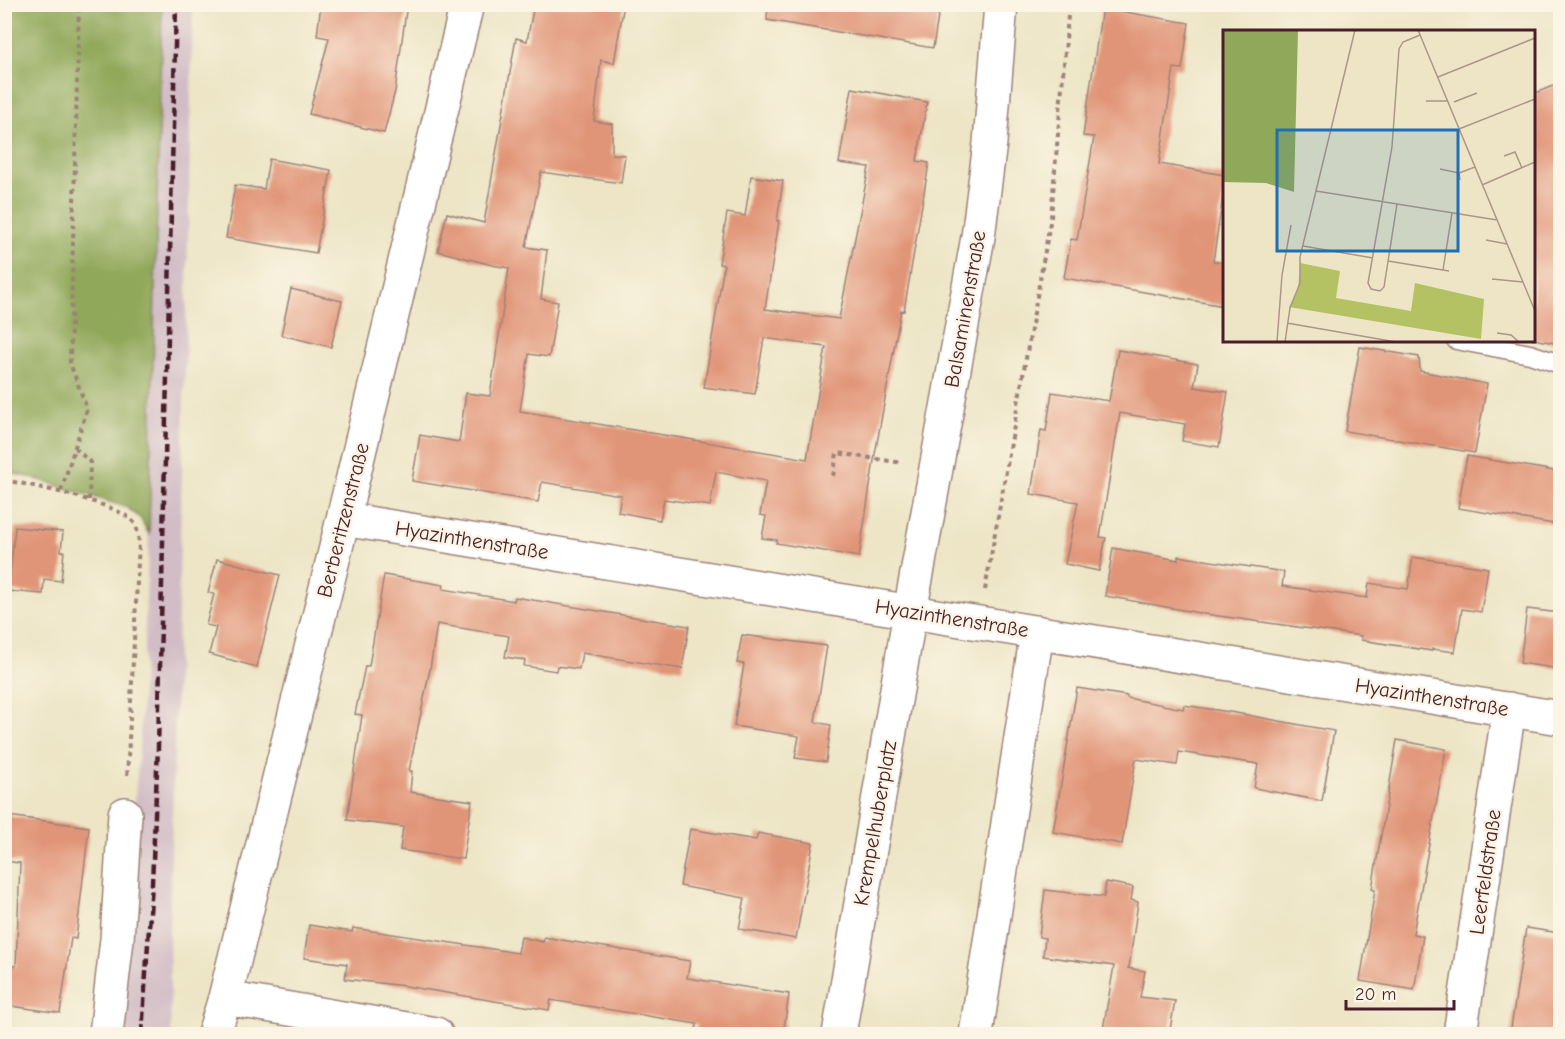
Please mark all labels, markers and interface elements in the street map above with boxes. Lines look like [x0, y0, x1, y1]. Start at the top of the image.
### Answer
inset map [1223, 30, 1535, 342]
street label: Balsaminenstraße [939, 229, 991, 389]
street label: Berberitzenstraße [312, 440, 374, 600]
street label: Hyazinthenstraße [394, 516, 550, 564]
street label: Hyazinthenstraße [874, 594, 1030, 642]
street label: Hyazinthenstraße [1354, 673, 1510, 721]
street label: Krempelhuberplatz [849, 738, 901, 908]
street label: Leerfeldstraße [1464, 808, 1506, 936]
scale bar [1346, 973, 1454, 1011]
text: 20 m [1355, 984, 1396, 1005]

